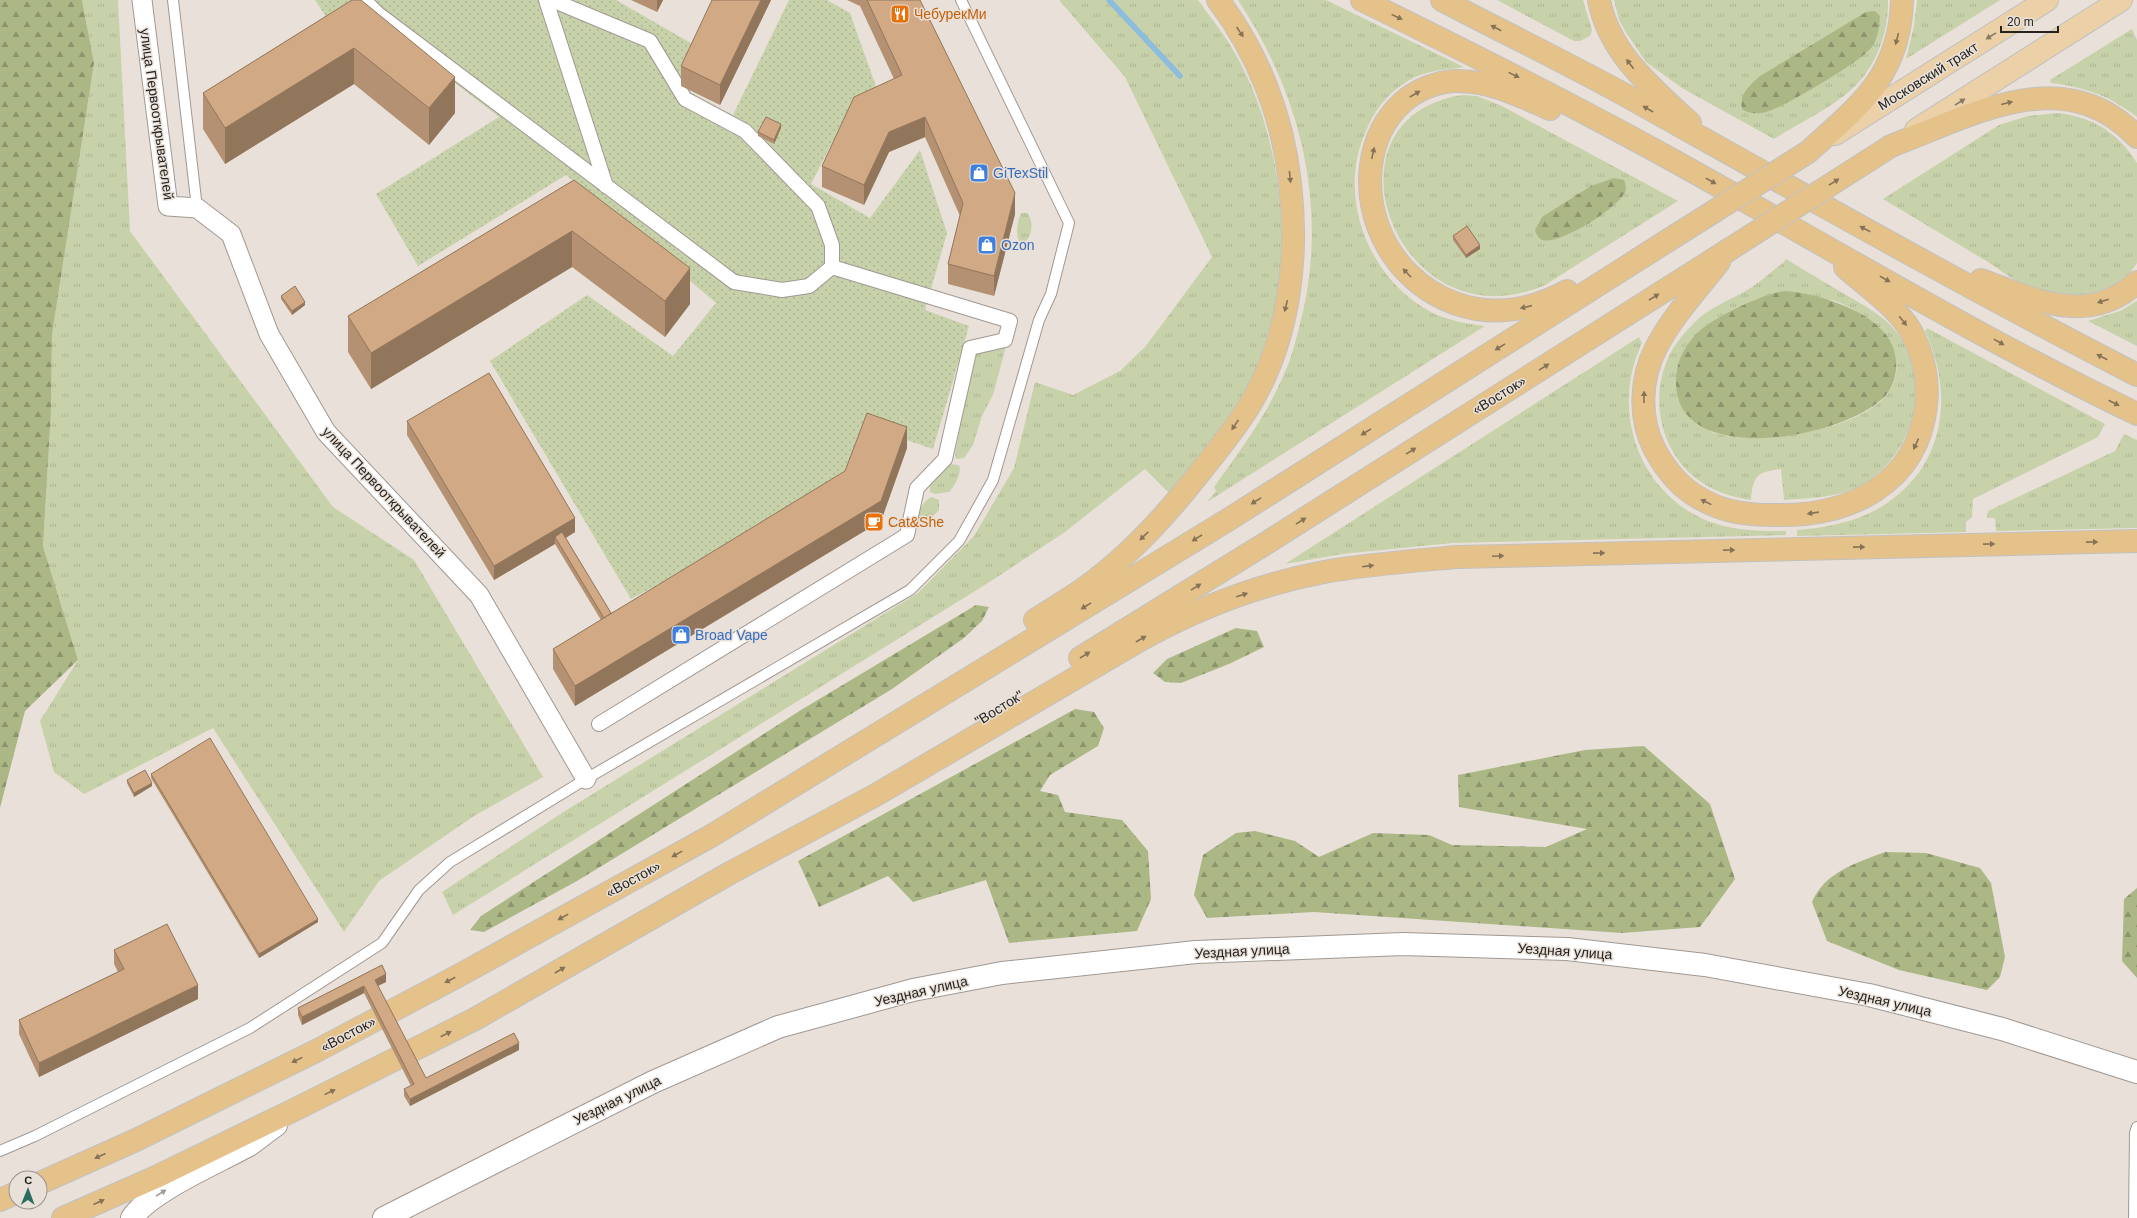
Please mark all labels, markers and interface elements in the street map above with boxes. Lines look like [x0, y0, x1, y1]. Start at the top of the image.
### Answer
restaurant icon: ЧебурекМи [889, 3, 911, 25]
place label: ЧебурекМи [914, 6, 987, 22]
scale bar [2001, 8, 2058, 34]
one-way arrow [1392, 14, 1403, 20]
text: 20 m [2007, 15, 2034, 29]
one-way arrow [1490, 25, 1502, 31]
street label: улица Первооткрывателей [137, 27, 177, 201]
one-way arrow [1236, 27, 1244, 37]
one-way arrow [1986, 32, 1996, 40]
one-way arrow [1894, 33, 1900, 45]
street label: Московский тракт [1875, 38, 1982, 113]
one-way arrow [1626, 58, 1635, 69]
one-way arrow [1508, 72, 1520, 78]
one-way arrow [1409, 90, 1421, 97]
one-way arrow [1954, 99, 1966, 106]
one-way arrow [2001, 100, 2013, 106]
one-way arrow [1642, 105, 1654, 112]
one-way arrow [1371, 147, 1377, 159]
shop icon: GiTexStil [968, 162, 990, 184]
place label: GiTexStil [993, 165, 1048, 181]
one-way arrow [1287, 171, 1293, 183]
one-way arrow [1705, 178, 1716, 185]
one-way arrow [1828, 179, 1840, 186]
one-way arrow [1859, 226, 1871, 232]
shop icon: Ozon [976, 234, 998, 256]
place label: Ozon [1001, 237, 1034, 253]
one-way arrow [1402, 268, 1411, 278]
one-way arrow [1879, 276, 1891, 282]
one-way arrow [1649, 293, 1659, 301]
one-way arrow [2097, 298, 2109, 304]
one-way arrow [1282, 300, 1288, 313]
one-way arrow [1520, 304, 1532, 310]
one-way arrow [1899, 316, 1907, 327]
one-way arrow [1993, 339, 2004, 346]
one-way arrow [1495, 343, 1505, 351]
one-way arrow [2097, 354, 2108, 360]
one-way arrow [1538, 363, 1550, 370]
street label: «Восток» [1469, 372, 1529, 418]
one-way arrow [1641, 390, 1647, 403]
one-way arrow [2108, 399, 2120, 406]
one-way arrow [1231, 420, 1239, 431]
street label: улица Первооткрывателей [319, 423, 449, 561]
one-way arrow [1360, 428, 1372, 435]
one-way arrow [1913, 438, 1919, 450]
one-way arrow [1405, 448, 1417, 455]
one-way arrow [1251, 497, 1262, 505]
one-way arrow [1701, 499, 1712, 505]
one-way arrow [1806, 510, 1819, 516]
cafe icon: Cat&She [863, 511, 885, 533]
place label: Cat&She [888, 514, 944, 530]
one-way arrow [1296, 517, 1306, 525]
one-way arrow [1139, 531, 1149, 541]
one-way arrow [1192, 534, 1202, 542]
one-way arrow [2086, 539, 2099, 545]
one-way arrow [1983, 541, 1996, 547]
one-way arrow [1853, 544, 1866, 550]
one-way arrow [1723, 547, 1736, 553]
one-way arrow [1593, 550, 1606, 556]
one-way arrow [1492, 553, 1505, 559]
one-way arrow [1362, 563, 1374, 569]
one-way arrow [1190, 583, 1201, 590]
one-way arrow [1236, 592, 1248, 598]
one-way arrow [1080, 602, 1092, 609]
shop icon: Broad Vape [670, 624, 692, 646]
place label: Broad Vape [695, 627, 768, 643]
one-way arrow [1135, 636, 1146, 643]
one-way arrow [1080, 651, 1090, 659]
street label: "Восток" [972, 687, 1026, 729]
one-way arrow [671, 851, 683, 858]
street label: «Восток» [603, 857, 663, 901]
one-way arrow [558, 914, 569, 921]
street label: Уездная улица [1517, 940, 1613, 962]
street label: Уездная улица [1194, 941, 1290, 961]
one-way arrow [554, 967, 566, 974]
street label: Уездная улица [873, 972, 969, 1010]
one-way arrow [444, 977, 455, 983]
street label: Уездная улица [1837, 982, 1933, 1020]
street label: «Восток» [318, 1013, 378, 1055]
one-way arrow [440, 1030, 452, 1037]
one-way arrow [292, 1057, 303, 1063]
street label: Уездная улица [571, 1072, 663, 1128]
one-way arrow [324, 1089, 336, 1095]
one-way arrow [95, 1153, 106, 1159]
north arrow [8, 1170, 48, 1210]
text: С [24, 1174, 32, 1186]
one-way arrow [156, 1189, 166, 1197]
one-way arrow [93, 1199, 105, 1205]

